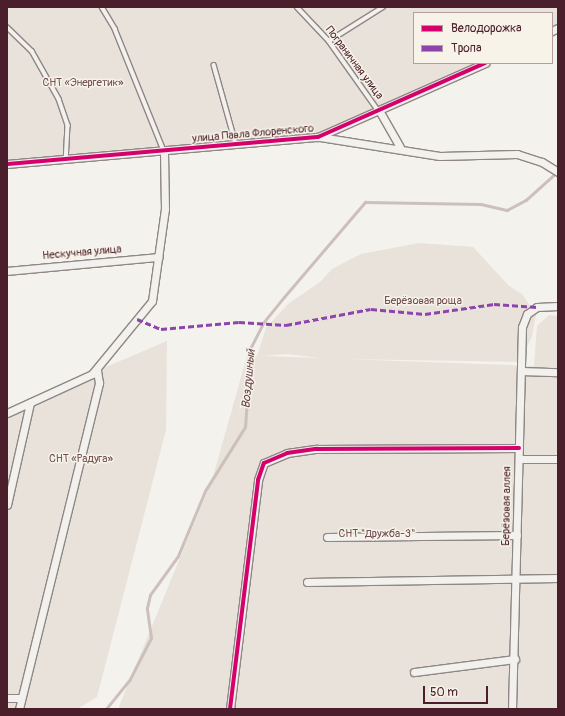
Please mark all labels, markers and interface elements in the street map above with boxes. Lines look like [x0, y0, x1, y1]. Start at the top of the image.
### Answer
legend [413, 12, 553, 64]
text: Велодорожка [451, 21, 522, 36]
street label: Пограничная улица [322, 24, 386, 102]
text: Тропа [451, 41, 481, 56]
park label: СНТ «Энергетик» [42, 76, 124, 90]
street label: улица Павла Флоренского [192, 122, 314, 146]
street label: Нескучная улица [42, 243, 122, 263]
park label: Берёзовая роща [384, 294, 462, 308]
water label: Воздушный [239, 349, 259, 409]
park label: СНТ «Радуга» [49, 452, 113, 466]
street label: Берёзовая аллея [500, 466, 514, 546]
park label: СНТ "Дружба-3" [339, 527, 415, 541]
scale bar [425, 678, 490, 704]
text: 50 m [430, 685, 458, 700]

